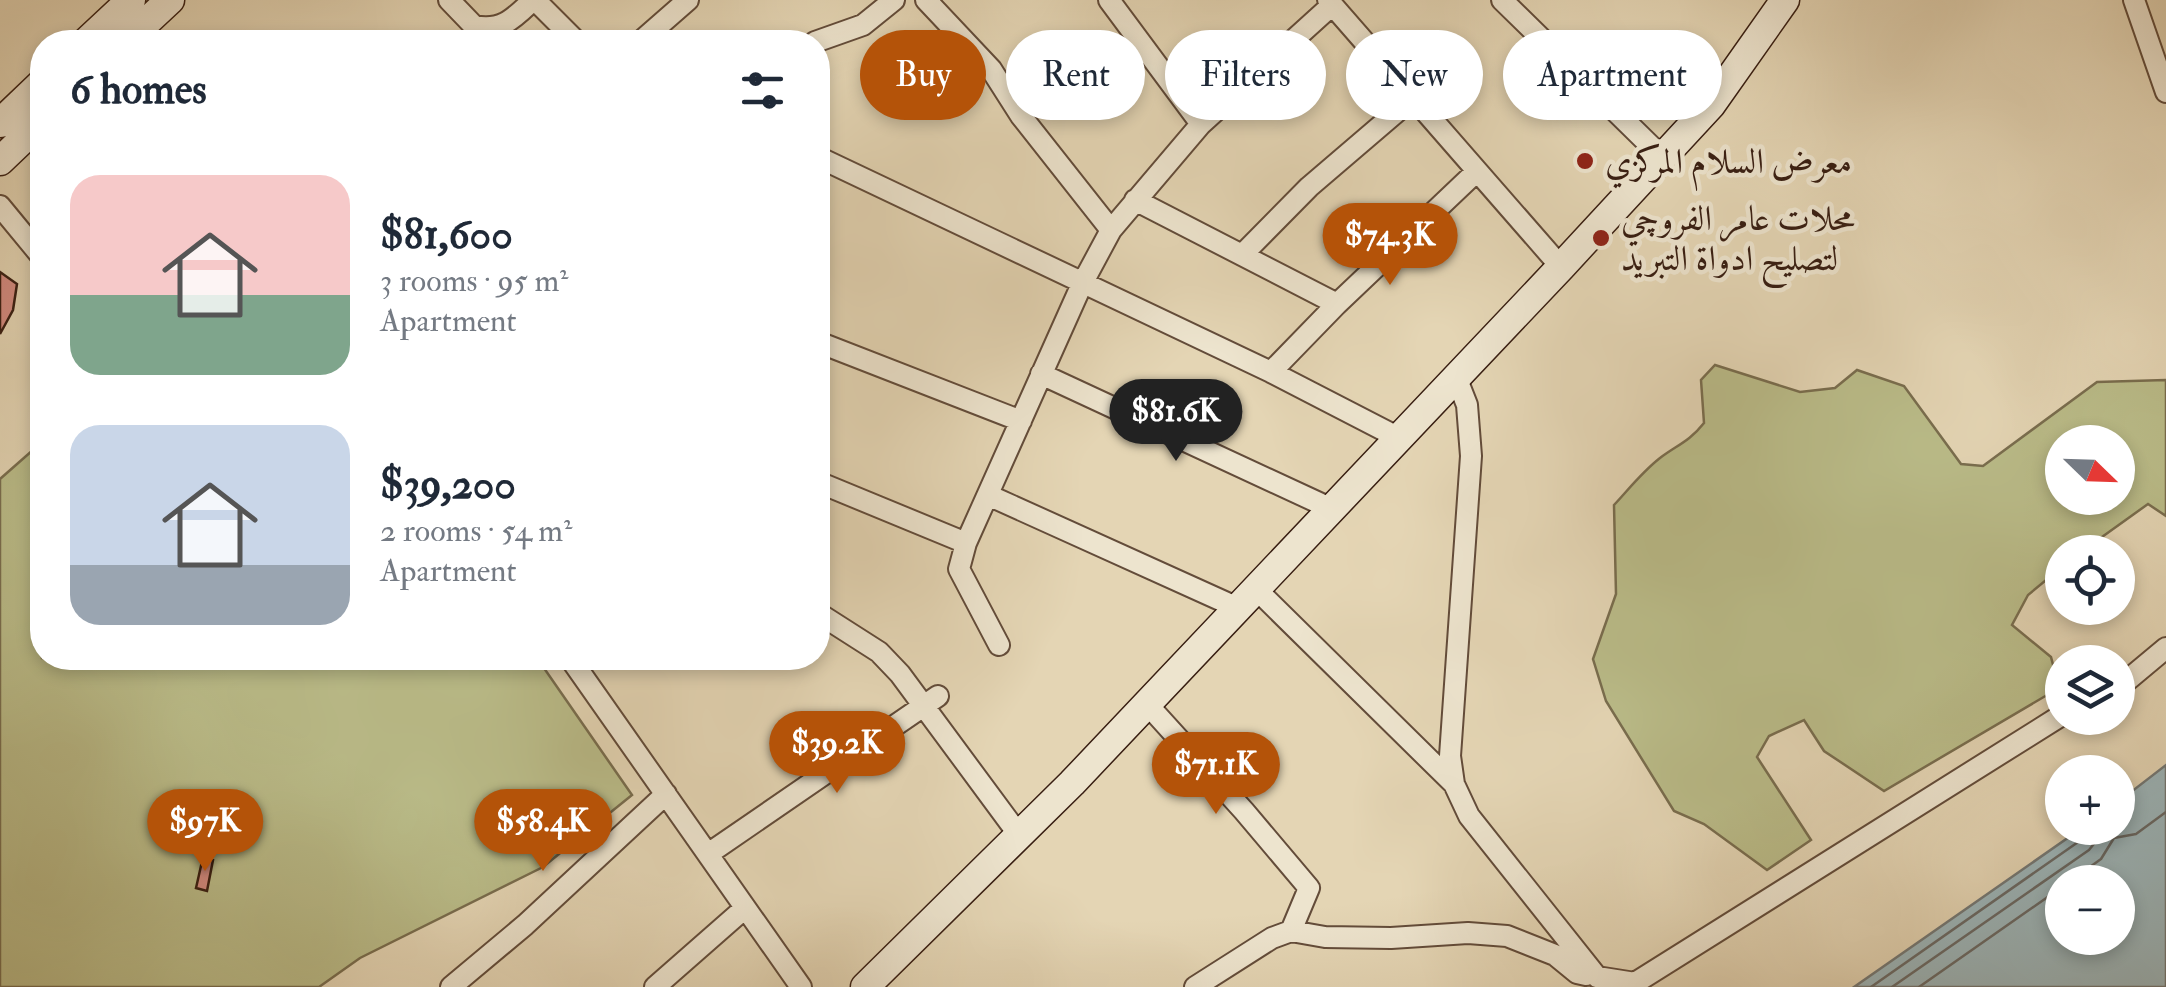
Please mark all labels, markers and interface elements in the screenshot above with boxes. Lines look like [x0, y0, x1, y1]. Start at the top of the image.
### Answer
chip: Buy [860, 30, 986, 120]
chip: Rent [1006, 30, 1145, 120]
chip: Filters [1165, 30, 1326, 120]
chip: New [1346, 30, 1483, 120]
chip: Apartment [1503, 30, 1722, 120]
icon: filters [735, 63, 790, 118]
text: 6 homes [70, 64, 207, 116]
place label: معرض السلام المركزي [1605, 140, 1852, 192]
marker: معرض السلام المركزي [1574, 150, 1596, 172]
place label: محلات عامر الفروچي لتصليح ادواة التبريد [1621, 197, 1855, 289]
pin: $74.3K [1309, 203, 1471, 288]
text: $81,600 [380, 209, 513, 261]
icon: home [150, 215, 270, 335]
text: $74.3K [1345, 215, 1435, 255]
marker: محلات عامر الفروچي لتصليح ادواة التبريد [1590, 227, 1612, 249]
text: 3 rooms · 95 m² [380, 261, 568, 301]
text: Apartment [380, 301, 517, 341]
pin: $81.6K [1095, 379, 1257, 464]
text: $81.6K [1131, 391, 1221, 431]
north arrow [2045, 425, 2135, 515]
map controls [2045, 425, 2135, 955]
text: $39,200 [380, 459, 516, 511]
icon: home [150, 465, 270, 585]
text: 2 rooms · 54 m² [380, 511, 572, 551]
button: locate [2045, 535, 2135, 625]
text: Apartment [380, 551, 517, 591]
button: layers [2045, 645, 2135, 735]
pin: $39.2K [756, 711, 918, 796]
text: $39.2K [791, 723, 883, 763]
pin: $71.1K [1135, 732, 1297, 817]
text: $71.1K [1174, 744, 1258, 784]
button: + [2045, 755, 2135, 845]
pin: $97K [146, 789, 264, 874]
pin: $58.4K [462, 789, 624, 874]
text: $97K [169, 801, 241, 841]
text: $58.4K [496, 801, 590, 841]
button: − [2045, 865, 2135, 955]

